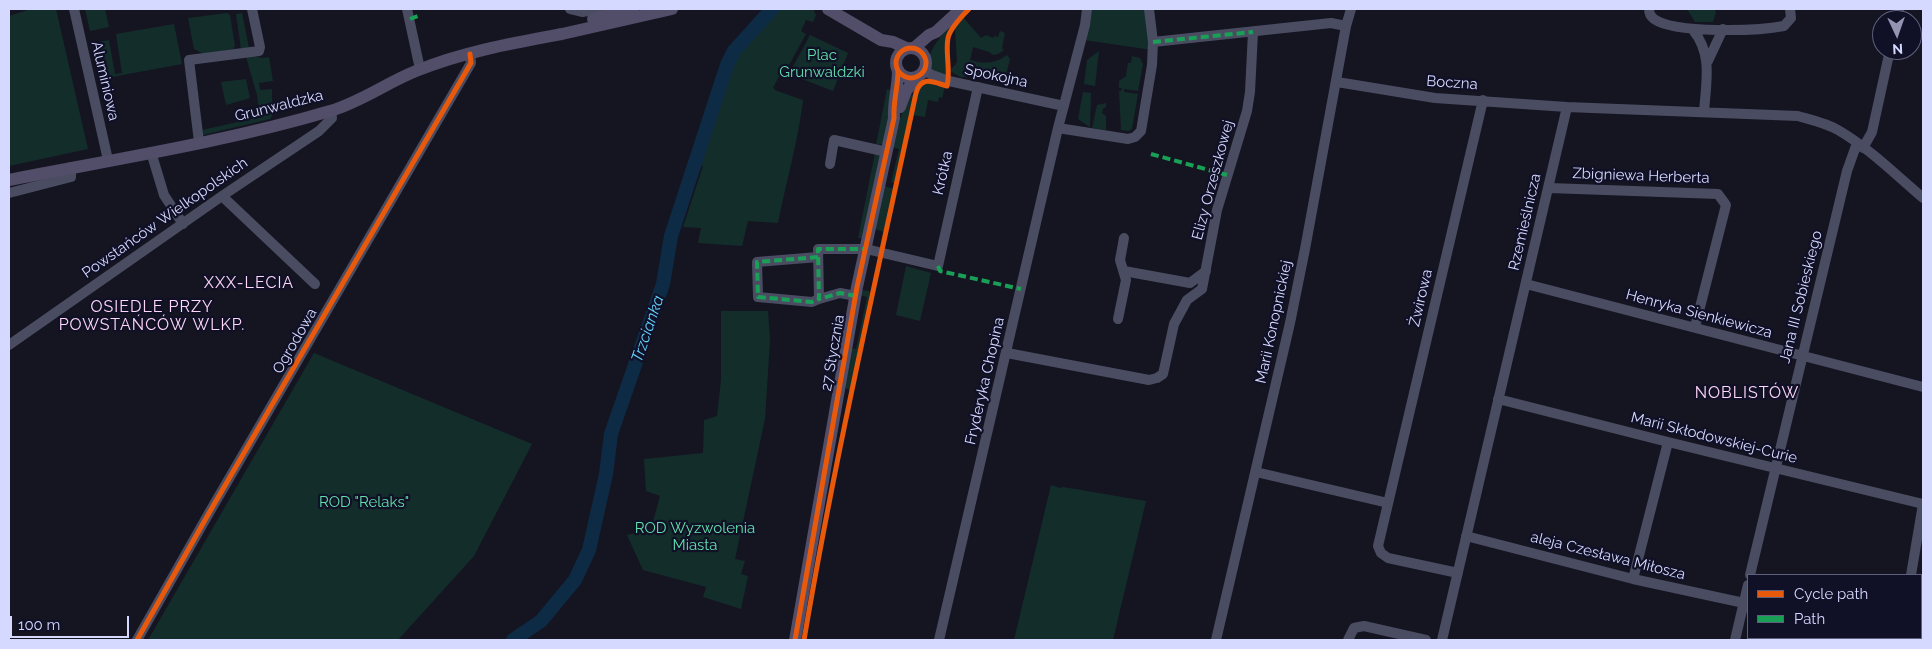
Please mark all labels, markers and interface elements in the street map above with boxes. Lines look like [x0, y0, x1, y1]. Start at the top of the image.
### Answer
north arrow [1872, 10, 1922, 60]
street label: Aluminiowa [87, 40, 123, 122]
text: N [1892, 41, 1903, 57]
park label: Plac Grunwaldzki [779, 46, 865, 81]
street label: Spokojna [963, 61, 1029, 91]
street label: Boczna [1426, 72, 1478, 94]
street label: Grunwaldzka [233, 86, 325, 126]
street label: Elizy Orzeszkowej [1188, 118, 1238, 242]
street label: Krótka [929, 149, 957, 197]
street label: Powstańców Wielkopolskich [79, 154, 251, 282]
street label: Zbigniewa Herberta [1572, 165, 1710, 187]
street label: Rzemieślnicza [1505, 172, 1545, 272]
street label: Jana III Sobieskiego [1776, 229, 1826, 365]
street label: Marii Konopnickiej [1252, 259, 1296, 385]
street label: Żwirowa [1406, 267, 1436, 329]
district label: XXX-LECIA [203, 273, 295, 293]
street label: Henryka Sienkiewicza [1624, 286, 1774, 342]
water label: Trzcianka [628, 293, 668, 365]
district label: OSIEDLE PRZY POWSTAŃCÓW WLKP. [57, 297, 247, 335]
street label: Ogrodowa [269, 305, 321, 377]
street label: 27 Stycznia [817, 313, 849, 393]
street label: Fryderyka Chopina [962, 316, 1008, 446]
district label: NOBLISTÓW [1694, 383, 1800, 403]
street label: Marii Skłodowskiej-Curie [1629, 409, 1799, 467]
park label: ROD "Relaks" [319, 493, 409, 511]
park label: ROD Wyzwolenia Miasta [635, 519, 755, 554]
street label: aleja Czesława Miłosza [1529, 528, 1687, 584]
legend [1747, 574, 1922, 639]
text: Cycle path [1794, 585, 1868, 603]
scale bar [12, 606, 131, 638]
text: Path [1794, 610, 1825, 628]
text: 100 m [18, 616, 60, 634]

